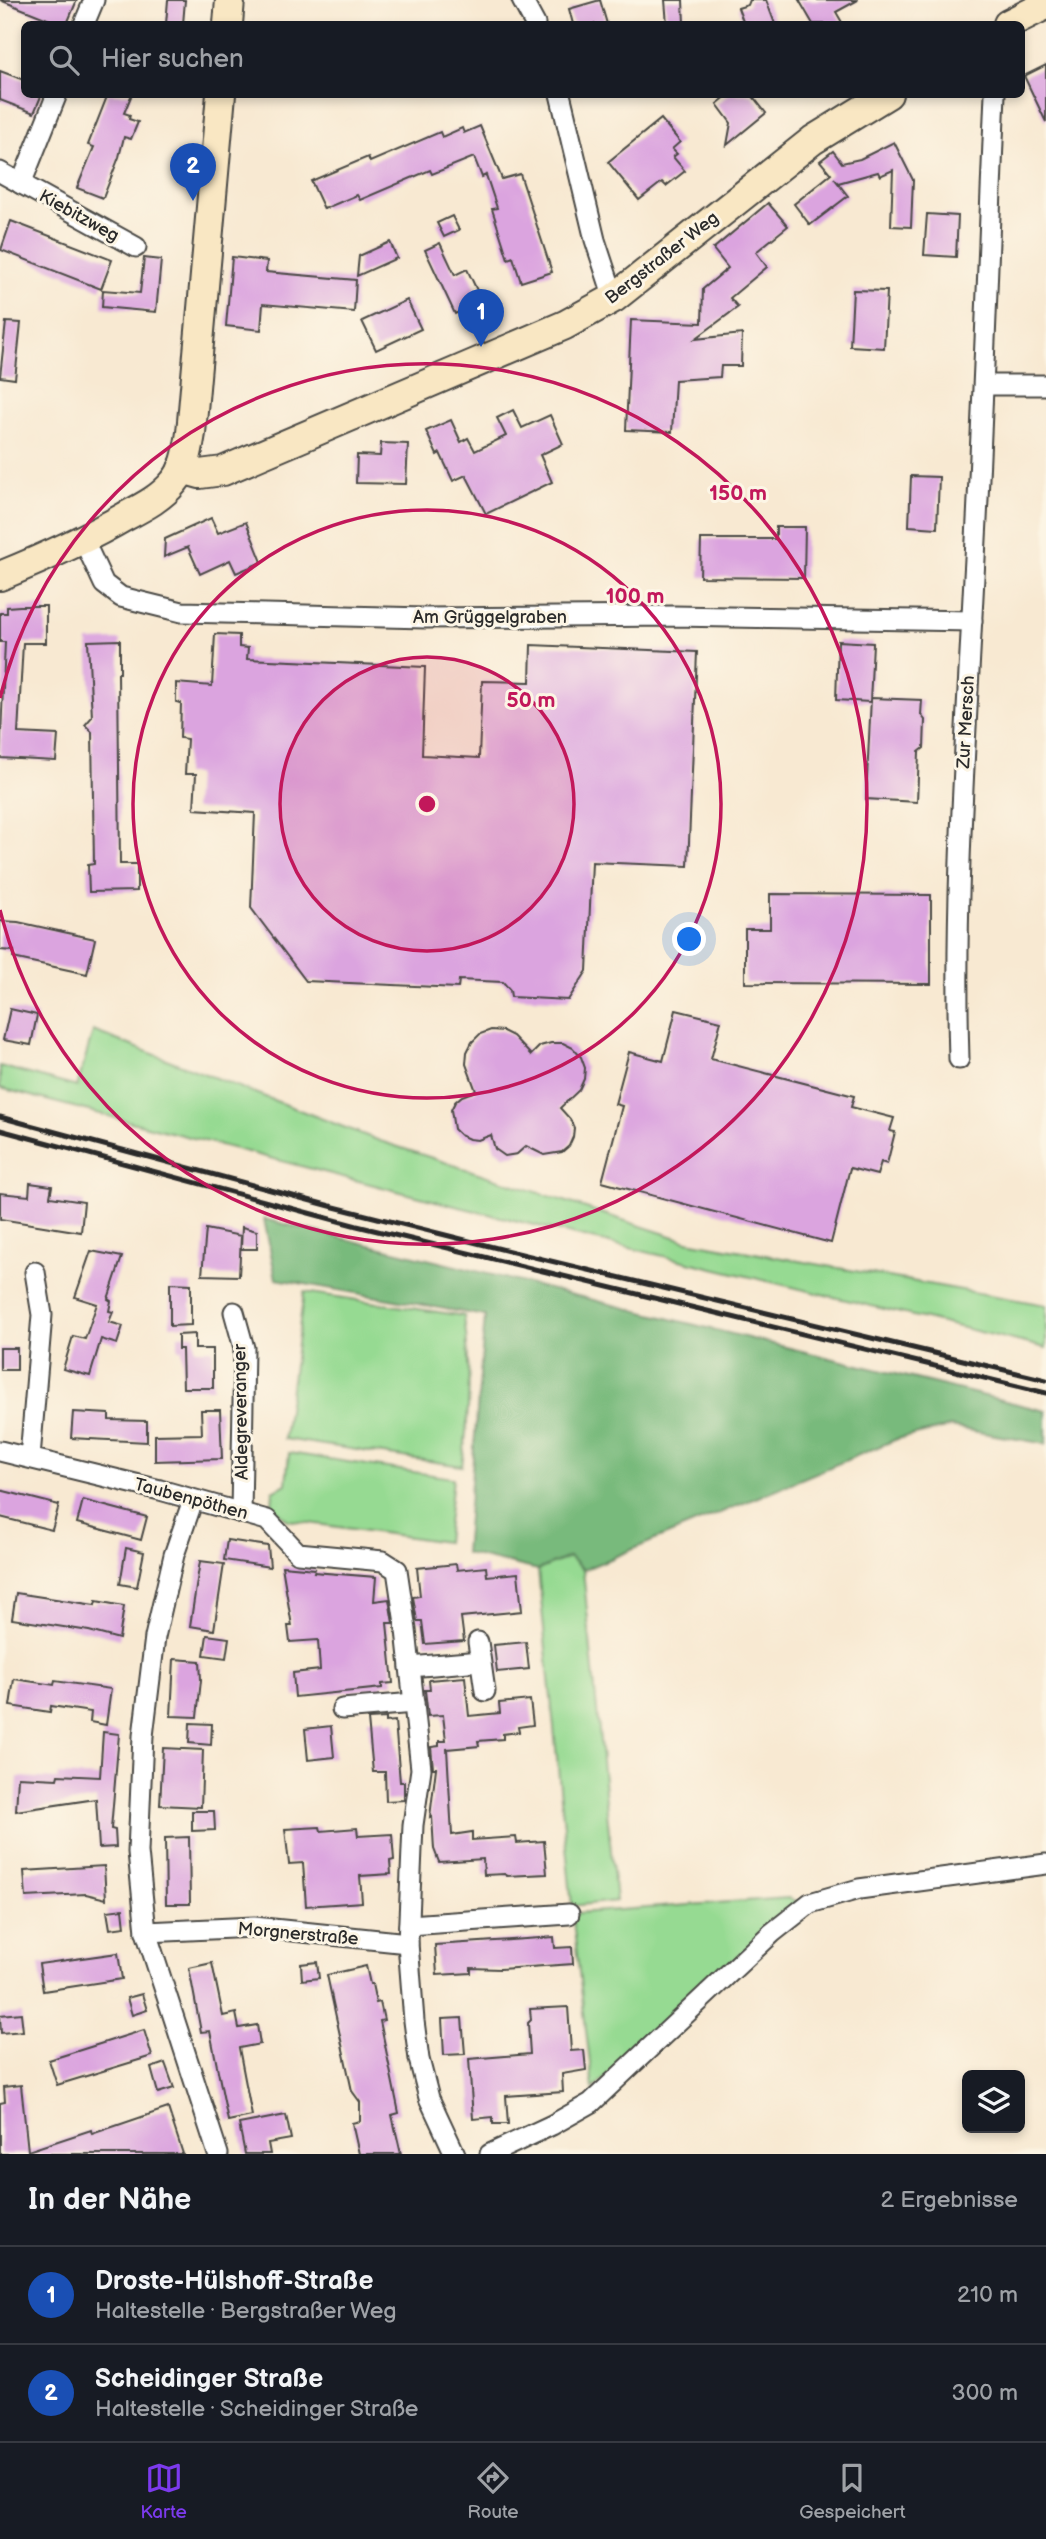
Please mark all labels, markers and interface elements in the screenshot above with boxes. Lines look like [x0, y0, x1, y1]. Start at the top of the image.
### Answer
search box [21, 21, 1025, 98]
icon: search [45, 41, 83, 79]
text: Hier suchen [101, 44, 244, 75]
pin: 2 [170, 143, 216, 201]
street label: Kiebitzweg [35, 185, 123, 247]
street label: Bergstraßer Weg [601, 207, 723, 309]
pin: 1 [458, 289, 504, 347]
text: 150 m [709, 481, 767, 506]
text: 100 m [606, 584, 664, 609]
street label: Am Grüggelgraben [413, 607, 567, 628]
street label: Zur Mersch [953, 675, 979, 770]
text: 50 m [507, 688, 555, 713]
centre of rings [415, 792, 439, 816]
your location [672, 922, 706, 956]
street label: Aldegreveranger [229, 1343, 253, 1480]
street label: Taubenpöthen [132, 1474, 250, 1524]
street label: Morgnerstraße [237, 1918, 360, 1950]
map controls [962, 2070, 1025, 2133]
button: layers [962, 2070, 1025, 2133]
text: In der Nähe [28, 2182, 191, 2218]
text: 2 Ergebnisse [881, 2186, 1018, 2214]
text: Droste-Hülshoff-Straße [95, 2266, 373, 2297]
text: 1 [46, 2281, 56, 2309]
text: 210 m [957, 2281, 1018, 2309]
text: Haltestelle · Bergstraßer Weg [95, 2297, 397, 2325]
text: Scheidinger Straße [95, 2364, 323, 2395]
text: 2 [44, 2379, 58, 2407]
text: 300 m [952, 2379, 1018, 2407]
text: Haltestelle · Scheidinger Straße [95, 2395, 418, 2423]
tab: Karte [140, 2459, 187, 2524]
tab: Route [467, 2459, 519, 2524]
tab: Gespeichert [799, 2459, 906, 2524]

